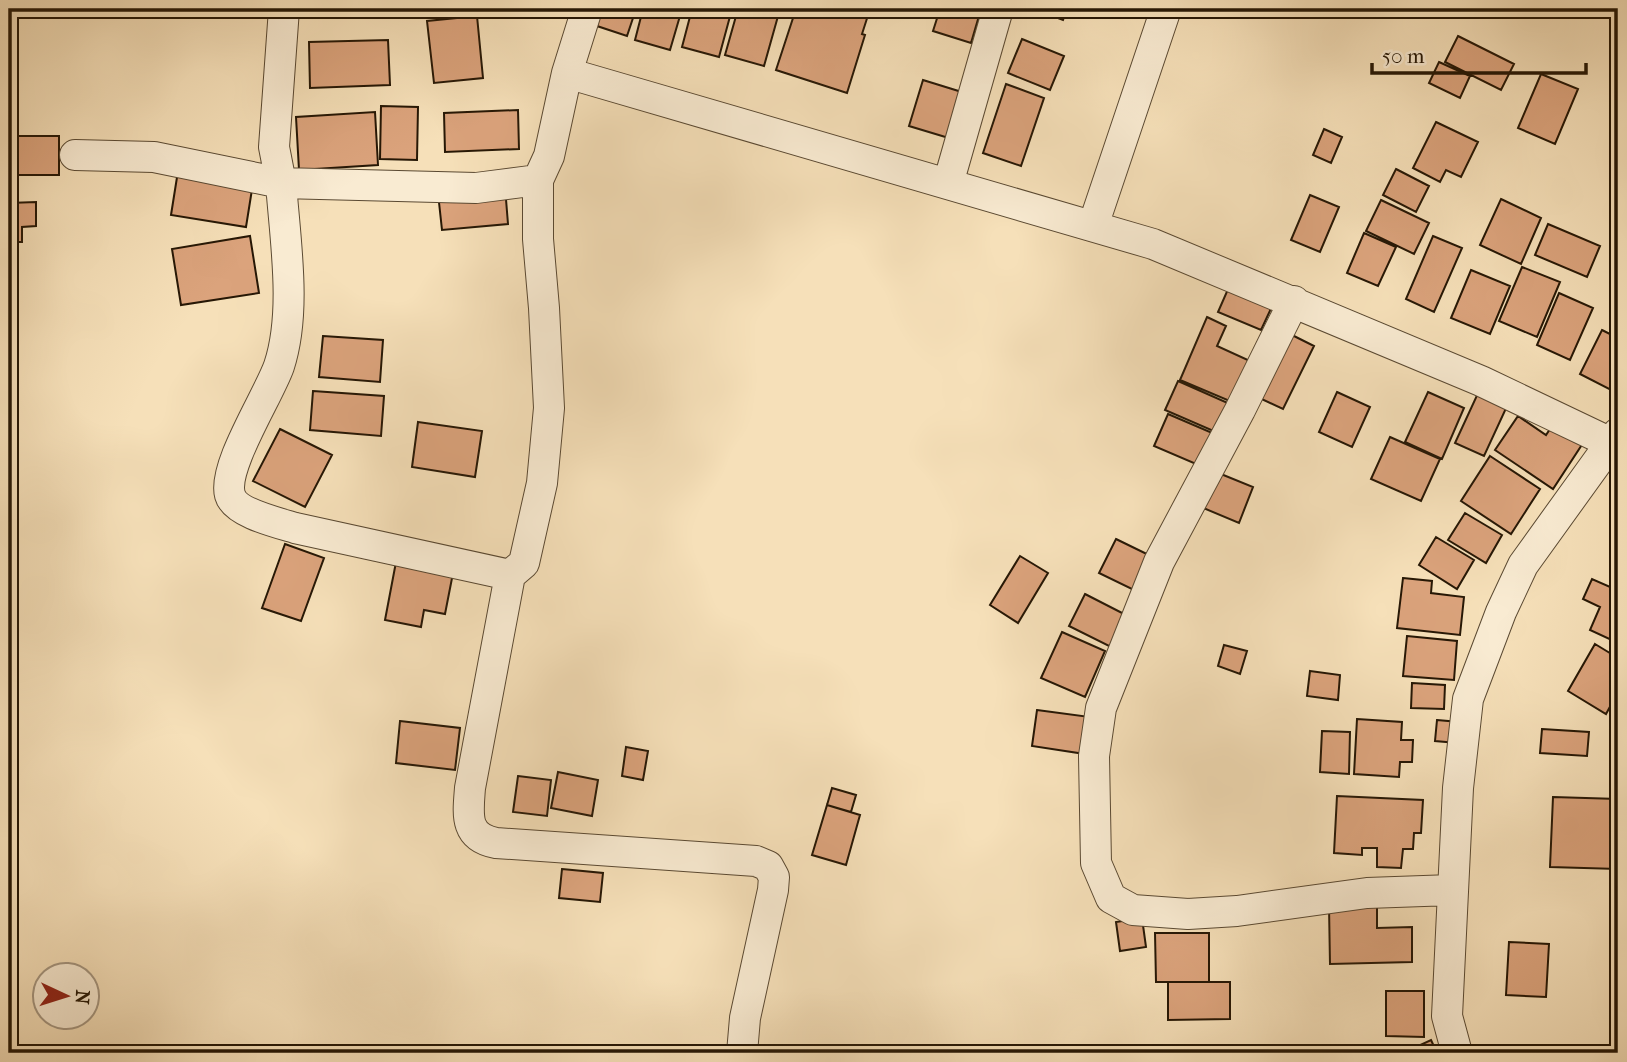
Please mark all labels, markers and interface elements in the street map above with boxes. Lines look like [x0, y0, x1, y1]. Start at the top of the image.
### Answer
scale bar [1372, 32, 1585, 76]
text: 50 m [1382, 44, 1425, 68]
north arrow [32, 960, 102, 1030]
text: N [70, 989, 93, 1006]

